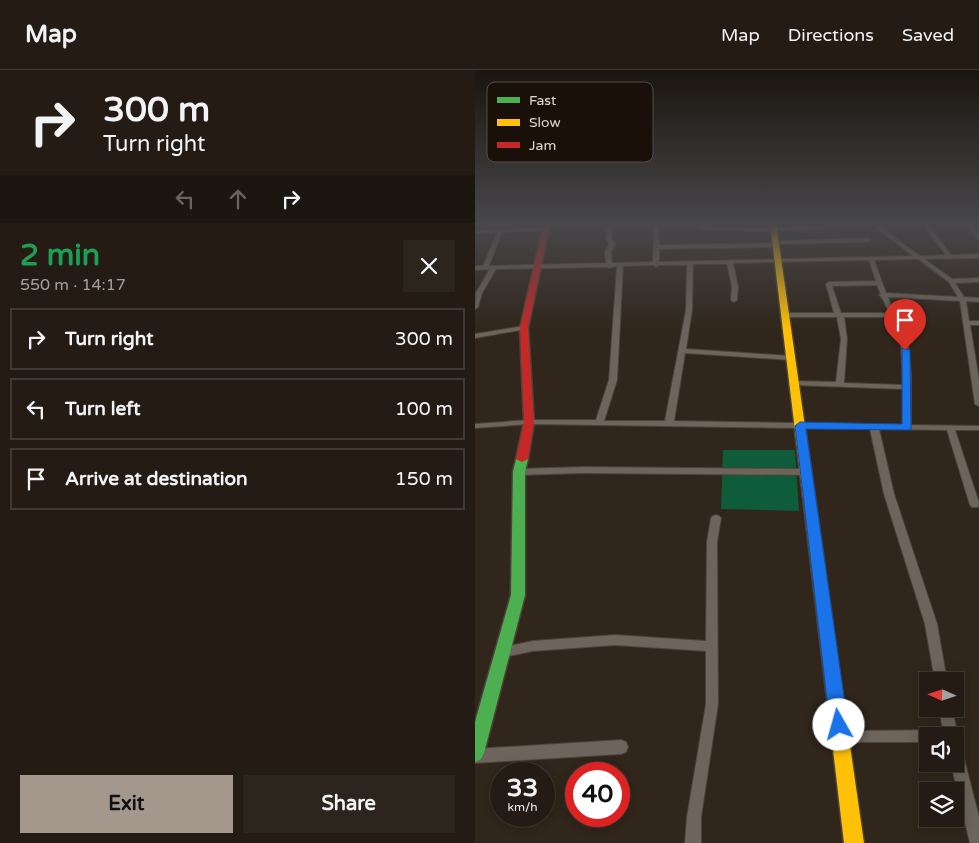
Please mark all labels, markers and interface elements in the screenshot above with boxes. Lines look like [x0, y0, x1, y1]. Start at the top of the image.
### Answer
text: Map [25, 20, 77, 49]
text: Map [721, 24, 760, 46]
text: Directions [788, 24, 874, 46]
text: Saved [902, 24, 954, 46]
legend [487, 82, 653, 162]
text: 300 m [103, 89, 210, 131]
icon: right [20, 90, 85, 155]
text: Fast [529, 92, 557, 109]
text: Slow [529, 114, 561, 131]
text: Turn right [103, 131, 205, 157]
text: Jam [529, 137, 556, 154]
icon: left [171, 185, 199, 213]
icon: ahead [224, 185, 252, 213]
icon: right [277, 185, 305, 213]
text: 2 min [20, 237, 100, 274]
button: close [403, 240, 455, 292]
text: 550 m · 14:17 [20, 275, 126, 295]
pin [884, 299, 926, 350]
icon: arrive [891, 306, 919, 334]
icon: right [22, 325, 50, 353]
text: Turn right [65, 328, 153, 350]
text: 300 m [395, 328, 453, 350]
icon: left [22, 395, 50, 423]
text: Turn left [65, 398, 141, 420]
text: 100 m [395, 398, 453, 420]
icon: arrive [22, 465, 50, 493]
text: Arrive at destination [65, 468, 248, 490]
text: 150 m [395, 468, 453, 490]
north arrow [919, 672, 964, 718]
map controls [919, 672, 964, 827]
position arrow [812, 698, 864, 750]
button: sound [919, 727, 964, 772]
speed limit sign: 40 [565, 762, 630, 827]
text: 33 [507, 773, 538, 803]
button: Exit [20, 775, 233, 833]
button: Share [243, 775, 455, 833]
button: layers [919, 782, 964, 827]
text: km/h [507, 800, 538, 814]

